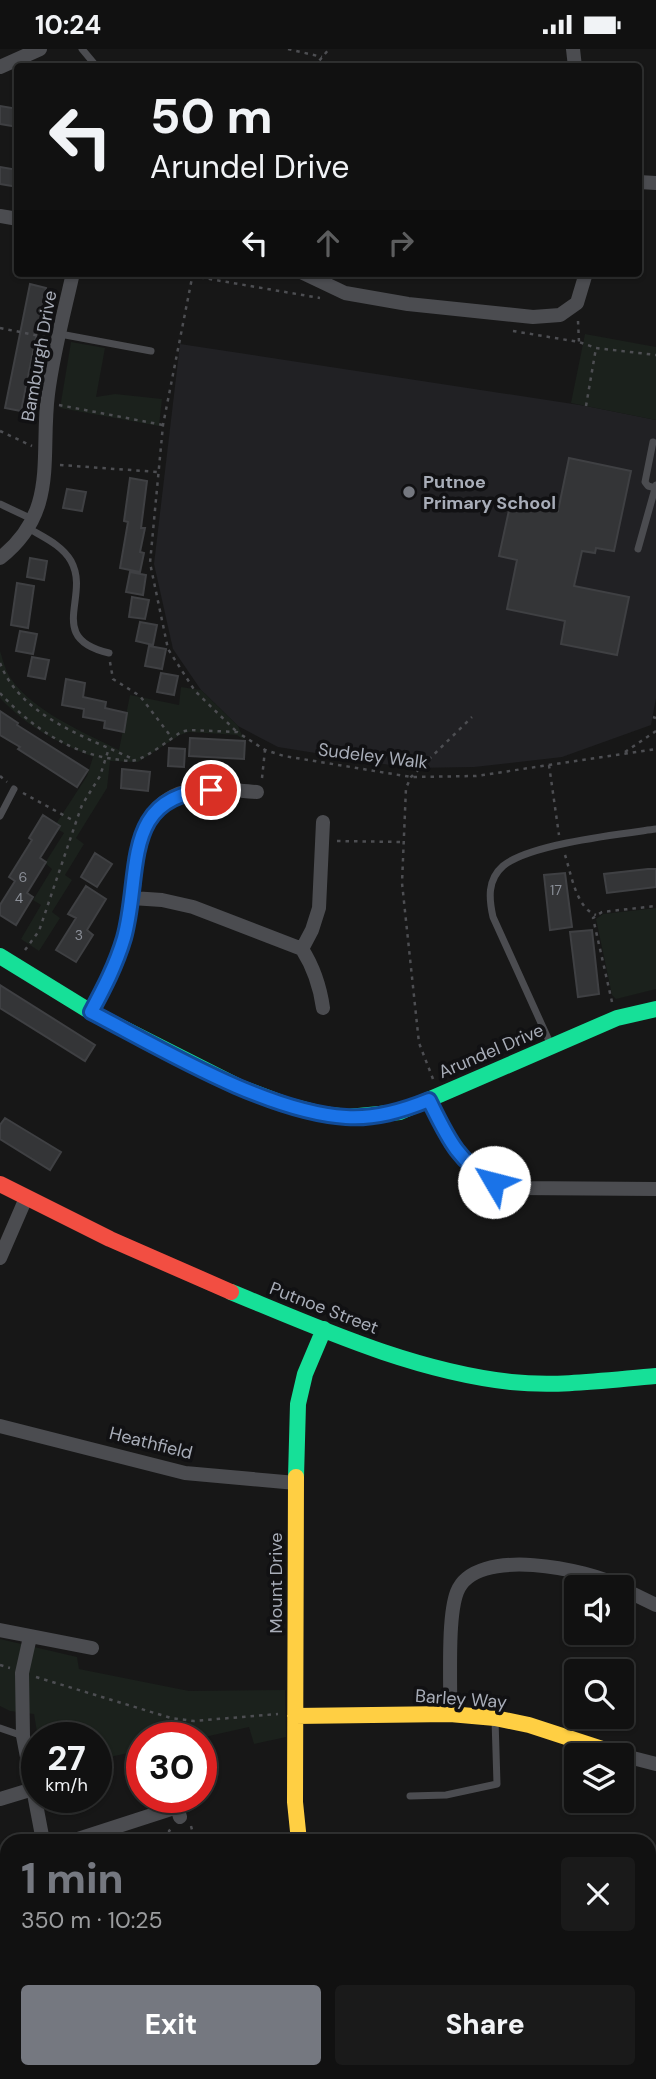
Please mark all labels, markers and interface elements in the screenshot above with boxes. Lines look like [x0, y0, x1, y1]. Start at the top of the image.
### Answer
text: 10:24 [35, 8, 101, 42]
text: 50 m [150, 84, 273, 148]
icon: left [35, 91, 126, 182]
text: Arundel Drive [150, 146, 349, 188]
icon: left [236, 224, 274, 262]
icon: ahead [309, 224, 347, 262]
icon: right [382, 224, 420, 262]
street label: Bamburgh Drive [16, 289, 62, 423]
place label: Putnoe Primary School [423, 470, 556, 515]
marker: Putnoe Primary School [401, 484, 417, 500]
street label: Sudeley Walk [317, 737, 429, 775]
pin [181, 760, 241, 820]
icon: arrive [192, 771, 230, 809]
house number: 6 [19, 868, 27, 886]
house number: 17 [550, 881, 562, 899]
house number: 4 [15, 889, 24, 907]
house number: 3 [75, 926, 83, 944]
street label: Arundel Drive [435, 1018, 547, 1084]
position arrow [457, 1145, 531, 1219]
street label: Putnoe Street [266, 1276, 382, 1340]
street label: Heathfield [107, 1421, 195, 1465]
street label: Mount Drive [264, 1533, 288, 1633]
map controls [564, 1575, 634, 1813]
button: sound [564, 1575, 634, 1645]
button: search [564, 1659, 634, 1729]
street label: Barley Way [414, 1684, 508, 1714]
speed limit sign: 30 [126, 1722, 217, 1813]
text: 27 [47, 1735, 86, 1781]
button: layers [564, 1743, 634, 1813]
text: km/h [45, 1773, 88, 1797]
text: 1 min [21, 1851, 124, 1906]
button: close [561, 1857, 635, 1931]
text: 350 m · 10:25 [21, 1905, 163, 1935]
button: Exit [21, 1985, 321, 2065]
button: Share [335, 1985, 635, 2065]

